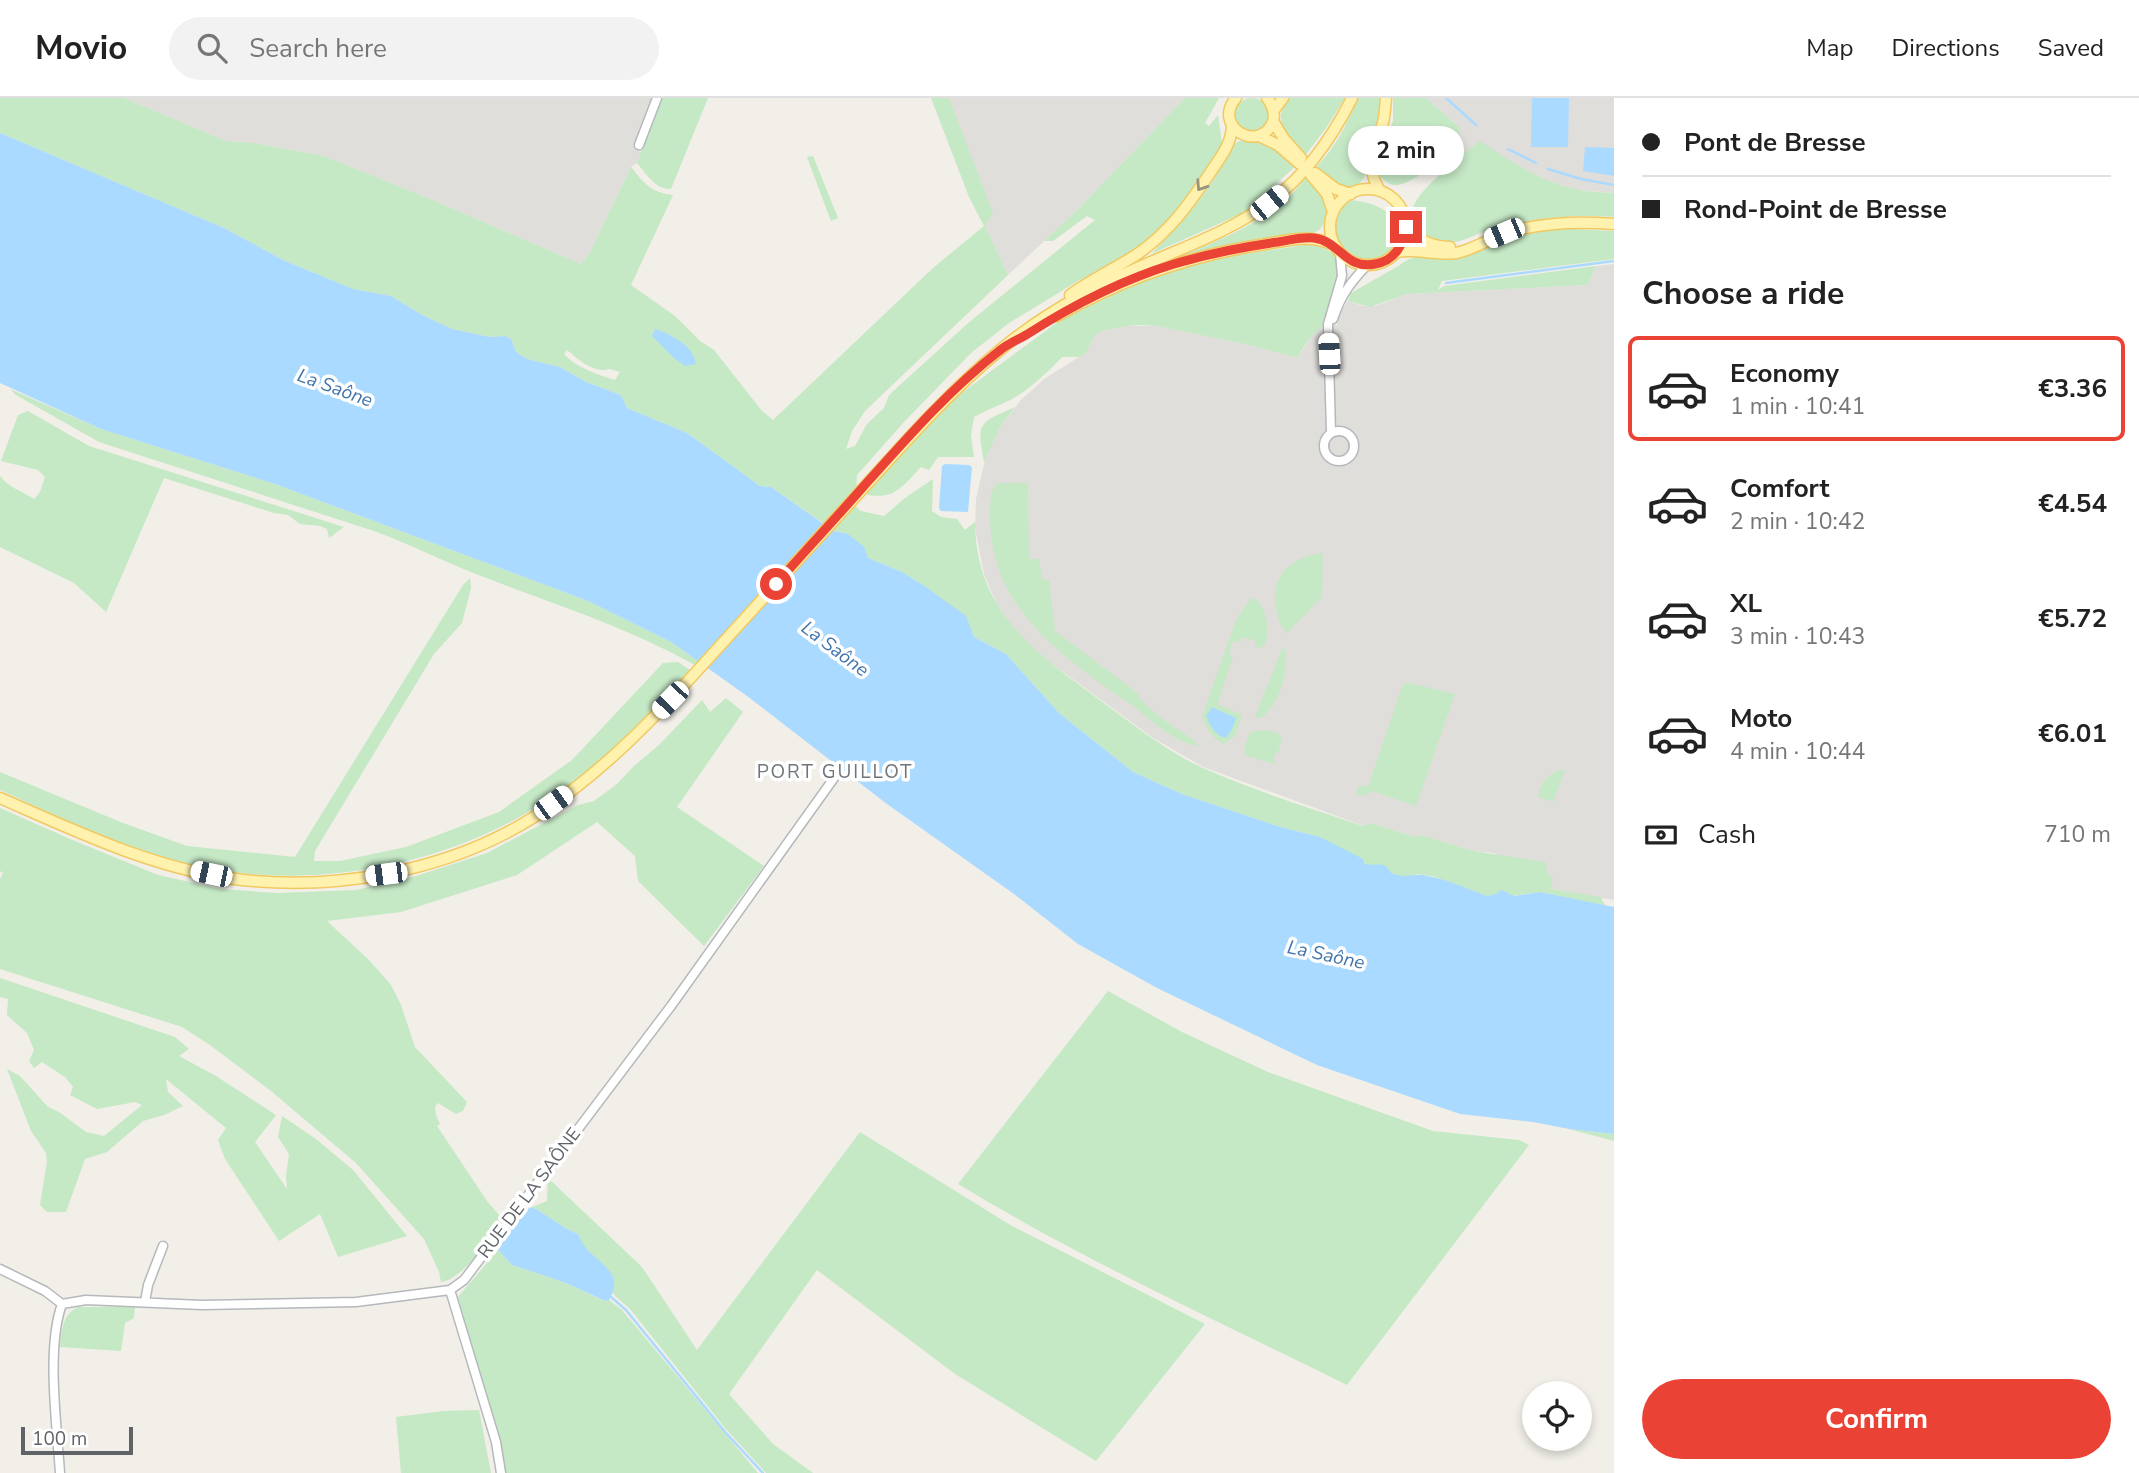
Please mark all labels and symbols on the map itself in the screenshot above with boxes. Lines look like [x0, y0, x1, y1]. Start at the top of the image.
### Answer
callout: 2 min [1348, 125, 1464, 174]
one-way arrow [1197, 178, 1209, 191]
car [1247, 182, 1292, 224]
route end [1390, 211, 1422, 243]
car [1481, 215, 1528, 251]
car [1318, 332, 1341, 376]
water label: La Saône [294, 362, 376, 414]
route start [760, 568, 792, 600]
water label: La Saône [796, 615, 874, 683]
car [648, 678, 693, 722]
district label: PORT GUILLOT [757, 759, 913, 785]
car [530, 782, 577, 824]
car [189, 859, 234, 889]
car [364, 861, 409, 887]
water label: La Saône [1285, 934, 1367, 976]
street label: RUE DE LA SAÔNE [472, 1123, 586, 1263]
scale bar [21, 1424, 133, 1456]

